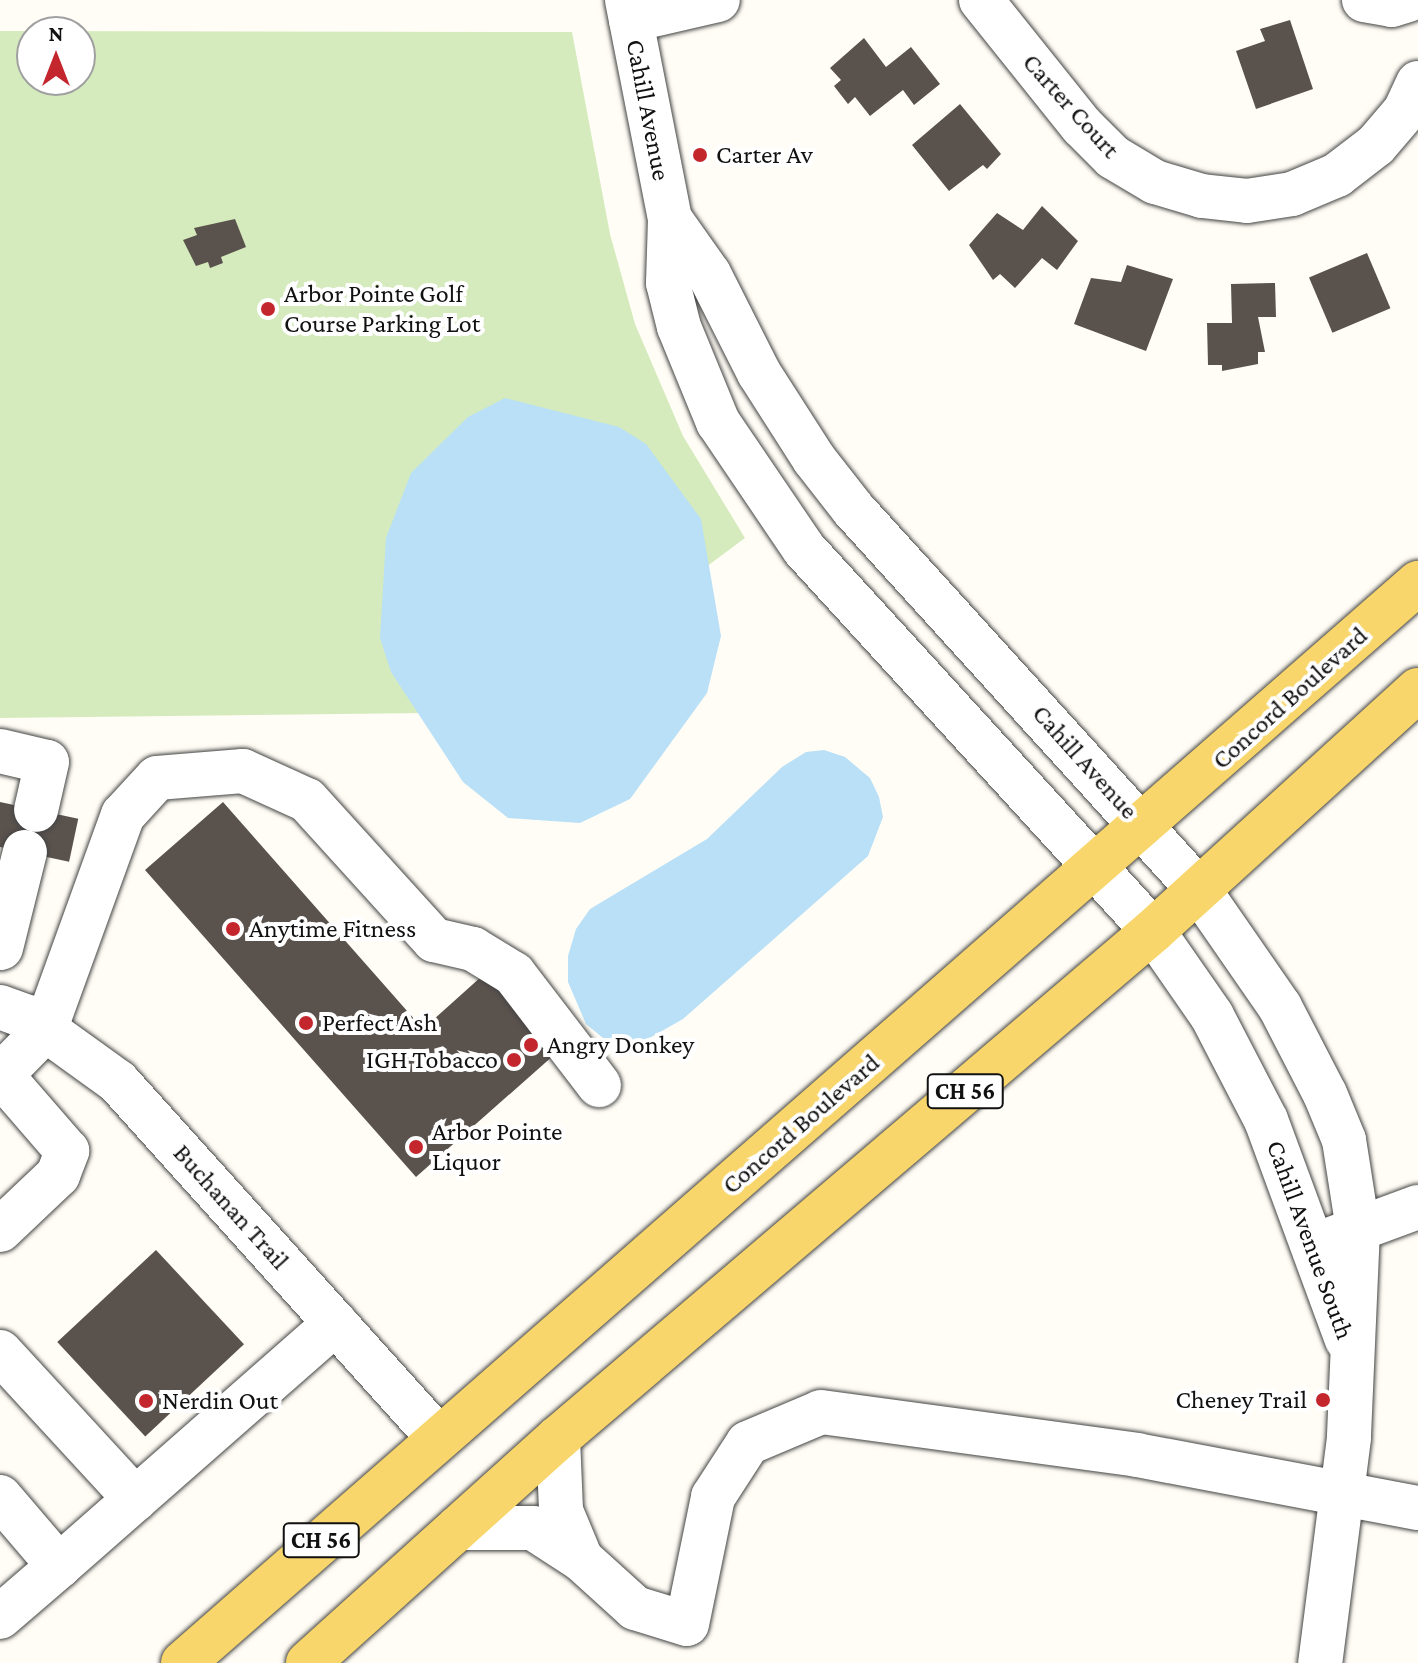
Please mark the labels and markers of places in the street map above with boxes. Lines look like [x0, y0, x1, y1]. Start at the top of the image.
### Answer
place label: Carter Av [716, 139, 813, 171]
marker: Carter Av [691, 146, 709, 164]
place label: Arbor Pointe Golf Course Parking Lot [284, 278, 480, 340]
marker: Arbor Pointe Golf Course Parking Lot [259, 300, 277, 318]
place label: Anytime Fitness [249, 913, 416, 945]
marker: Anytime Fitness [224, 920, 242, 938]
place label: Perfect Ash [322, 1007, 437, 1039]
marker: Perfect Ash [297, 1014, 315, 1032]
place label: Angry Donkey [547, 1029, 694, 1061]
marker: Angry Donkey [522, 1036, 540, 1054]
place label: IGH Tobacco [366, 1044, 498, 1076]
marker: IGH Tobacco [505, 1051, 523, 1069]
place label: Arbor Pointe Liquor [432, 1116, 562, 1178]
marker: Arbor Pointe Liquor [407, 1138, 425, 1156]
place label: Cheney Trail [1176, 1384, 1307, 1416]
place label: Nerdin Out [162, 1385, 278, 1417]
marker: Cheney Trail [1314, 1391, 1332, 1409]
marker: Nerdin Out [137, 1392, 155, 1410]

